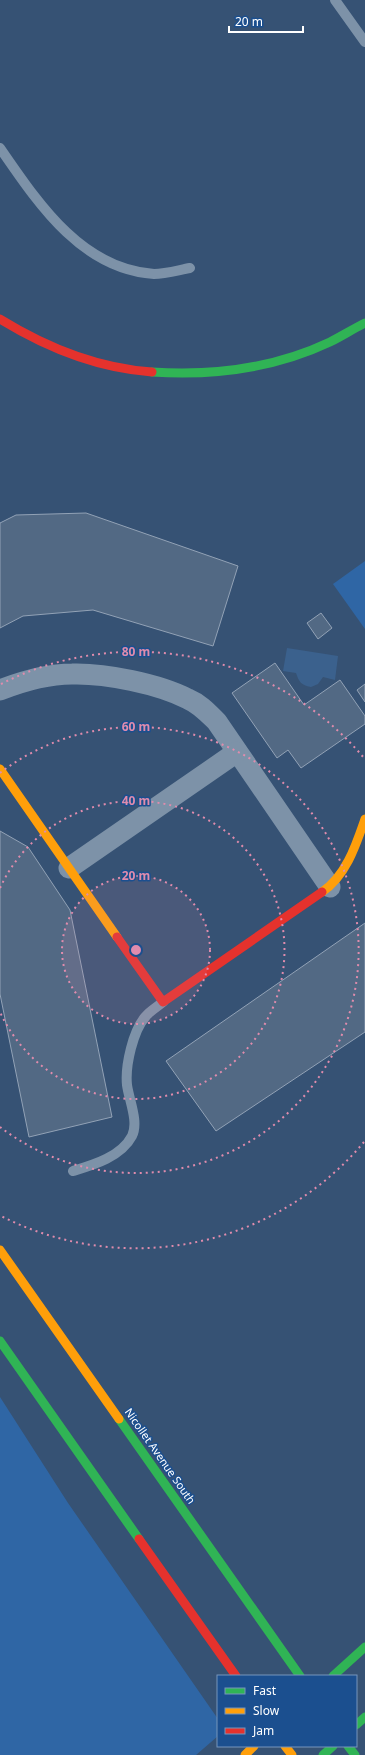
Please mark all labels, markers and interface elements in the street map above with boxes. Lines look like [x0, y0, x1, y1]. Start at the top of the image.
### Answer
scale bar [229, 8, 303, 34]
text: 20 m [235, 13, 263, 30]
text: 80 m [122, 643, 150, 660]
text: 60 m [122, 718, 150, 735]
text: 40 m [122, 792, 150, 809]
text: 20 m [122, 867, 150, 884]
centre of rings [129, 943, 143, 957]
street label: Nicollet Avenue South [122, 1405, 199, 1507]
legend [217, 1675, 357, 1747]
text: Fast [253, 1682, 277, 1699]
text: Slow [253, 1702, 280, 1719]
text: Jam [252, 1722, 274, 1739]

